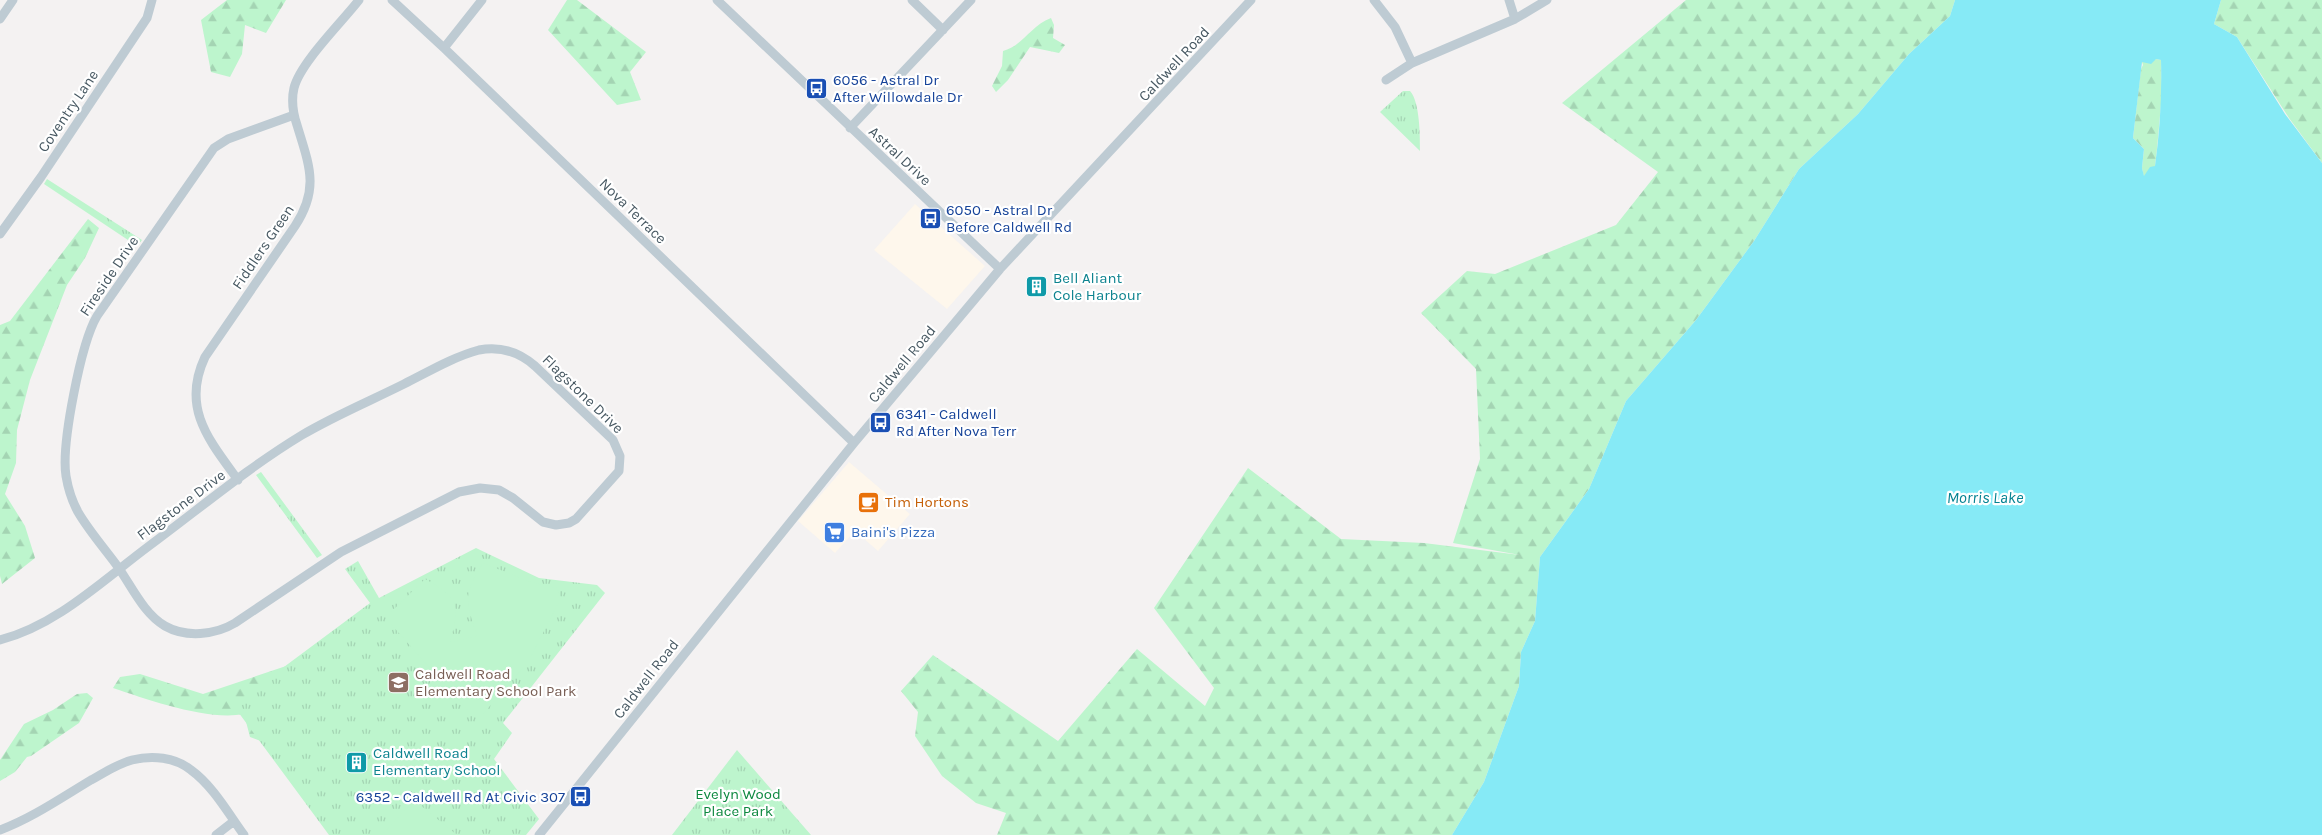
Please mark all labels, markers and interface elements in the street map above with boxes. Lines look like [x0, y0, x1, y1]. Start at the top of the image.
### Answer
street label: Caldwell Road [1135, 23, 1213, 105]
street label: Coventry Lane [34, 66, 102, 156]
place label: 6056 - Astral Dr After Willowdale Dr [833, 71, 963, 106]
bus stop icon: 6056 - Astral Dr After Willowdale Dr [805, 77, 829, 101]
street label: Astral Drive [865, 123, 935, 189]
street label: Nova Terrace [596, 174, 670, 248]
street label: Fiddlers Green [228, 201, 298, 293]
place label: 6050 - Astral Dr Before Caldwell Rd [946, 201, 1072, 236]
bus stop icon: 6050 - Astral Dr Before Caldwell Rd [918, 207, 942, 231]
street label: Fireside Drive [76, 232, 142, 320]
place label: Bell Aliant Cole Harbour [1053, 269, 1142, 304]
building icon: Bell Aliant Cole Harbour [1025, 275, 1049, 299]
street label: Caldwell Road [864, 322, 940, 406]
street label: Flagstone Drive [539, 351, 627, 437]
place label: 6341 - Caldwell Rd After Nova Terr [896, 405, 1017, 440]
bus stop icon: 6341 - Caldwell Rd After Nova Terr [868, 411, 892, 435]
street label: Flagstone Drive [133, 466, 229, 544]
water label: Morris Lake [1947, 488, 2024, 507]
cafe icon: Tim Hortons [857, 490, 881, 514]
place label: Tim Hortons [885, 493, 969, 511]
supermarket icon: Baini's Pizza [823, 520, 847, 544]
place label: Baini's Pizza [851, 523, 935, 541]
street label: Caldwell Road [609, 636, 683, 722]
place label: Caldwell Road Elementary School Park [415, 665, 576, 700]
school or university icon: Caldwell Road Elementary School Park [387, 671, 411, 695]
place label: Caldwell Road Elementary School [373, 744, 500, 779]
building icon: Caldwell Road Elementary School [345, 750, 369, 774]
bus stop icon: 6352 - Caldwell Rd At Civic 307 [569, 785, 593, 809]
park label: Evelyn Wood Place Park [695, 785, 781, 820]
place label: 6352 - Caldwell Rd At Civic 307 [356, 788, 565, 806]

